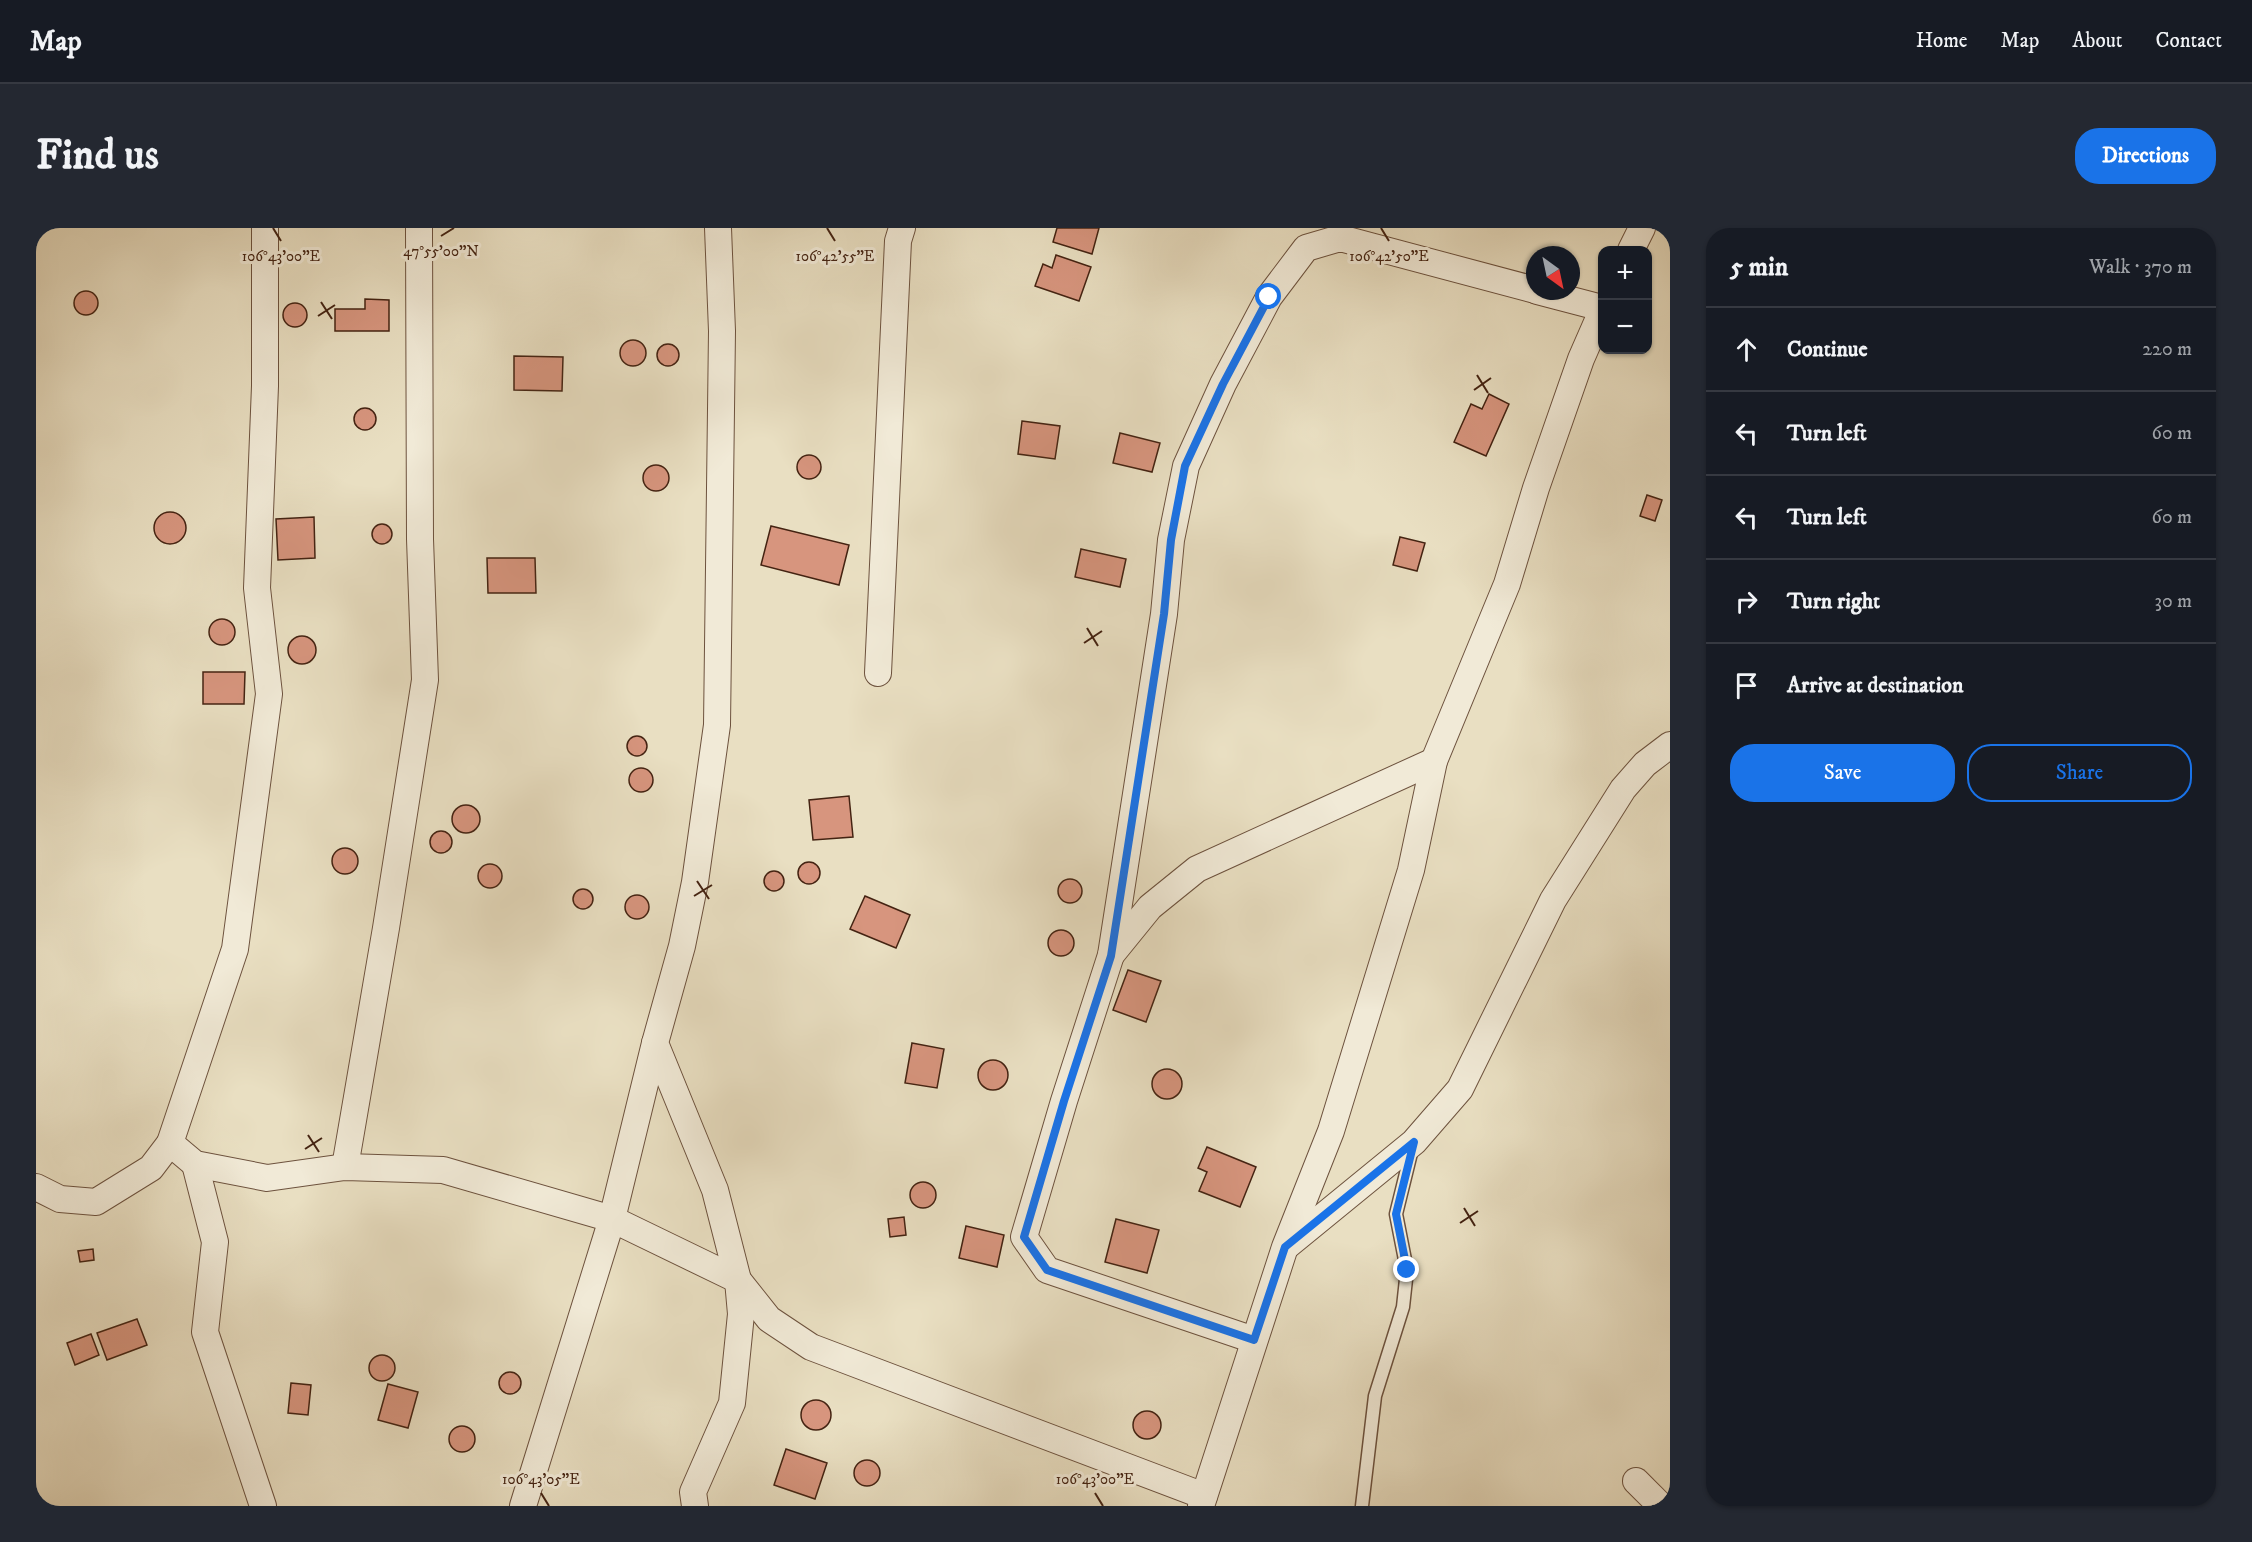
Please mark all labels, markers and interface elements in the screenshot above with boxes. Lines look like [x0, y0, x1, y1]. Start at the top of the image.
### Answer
text: Map [30, 24, 82, 59]
text: Home [1916, 28, 1968, 54]
text: Map [2001, 28, 2039, 54]
text: About [2072, 28, 2123, 54]
text: Contact [2156, 28, 2222, 54]
button: Directions [2075, 128, 2216, 184]
text: Find us [36, 130, 159, 182]
text: 47°55'00"N [403, 242, 479, 261]
north arrow [1526, 246, 1580, 300]
map controls [1598, 246, 1652, 354]
button: + [1598, 246, 1652, 300]
text: 106°43'00"E [242, 247, 321, 266]
text: 106°42'55"E [796, 247, 875, 266]
text: 106°42'50"E [1349, 247, 1429, 266]
text: 5 min [1730, 251, 1788, 284]
text: Walk · 370 m [2089, 255, 2192, 280]
route start [1255, 283, 1281, 309]
button: − [1598, 300, 1652, 354]
icon: ahead [1730, 333, 1763, 366]
text: Continue [1787, 336, 1868, 363]
text: 220 m [2142, 337, 2192, 362]
icon: left [1730, 417, 1763, 450]
text: Turn left [1787, 420, 1867, 447]
text: 60 m [2152, 421, 2192, 446]
icon: left [1730, 501, 1763, 534]
text: Turn left [1787, 504, 1867, 531]
text: 60 m [2152, 505, 2192, 530]
icon: right [1730, 585, 1763, 618]
text: Turn right [1787, 588, 1880, 615]
text: 30 m [2154, 589, 2192, 614]
icon: arrive [1730, 669, 1763, 702]
text: Arrive at destination [1787, 672, 1964, 699]
button: Save [1730, 744, 1955, 802]
button: Share [1967, 744, 2192, 802]
route end [1393, 1256, 1419, 1282]
text: 106°43'05"E [502, 1470, 580, 1489]
text: 106°43'00"E [1056, 1470, 1135, 1489]

